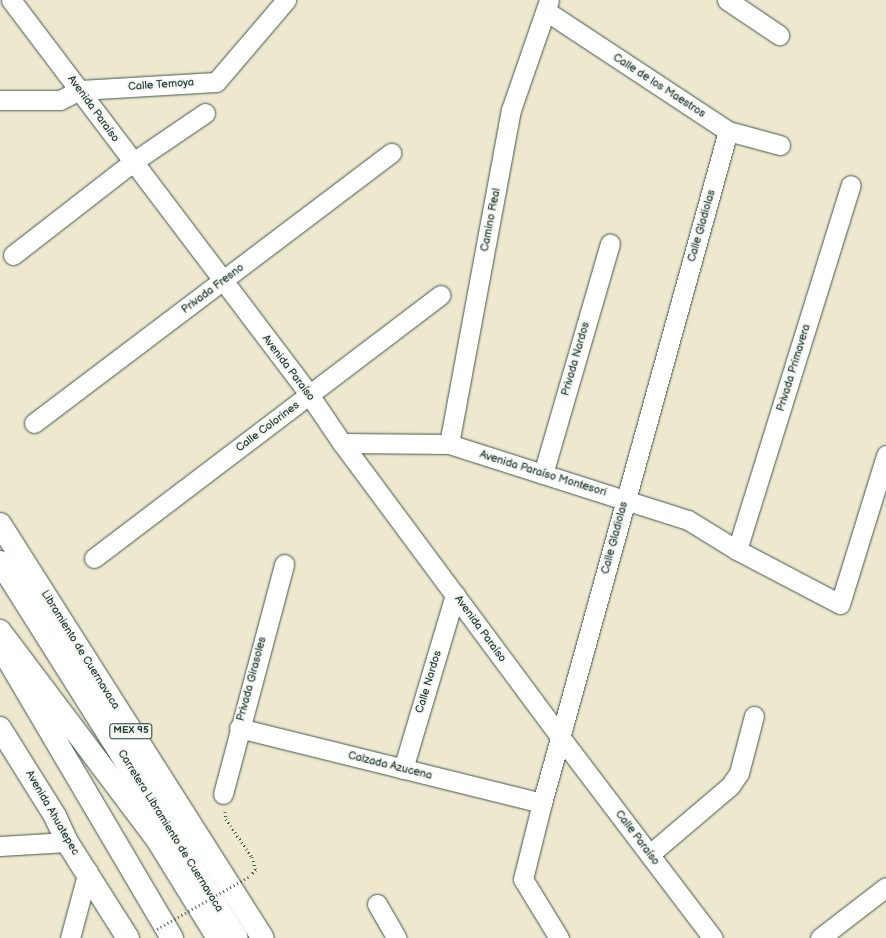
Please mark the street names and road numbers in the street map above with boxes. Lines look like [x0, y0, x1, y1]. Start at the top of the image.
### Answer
street label: Calle de los Maestros [610, 51, 708, 121]
street label: Avenida Paraíso [64, 73, 122, 145]
street label: Calle Temoya [127, 76, 195, 94]
street label: Camino Real [478, 187, 504, 253]
street label: Calle Gladiolas [685, 188, 719, 264]
street label: Privada Fresno [179, 261, 247, 317]
street label: Privada Nardos [559, 321, 593, 397]
street label: Privada Primavera [774, 323, 814, 413]
street label: Avenida Paraíso [259, 332, 317, 404]
street label: Calle Colorines [234, 399, 302, 455]
street label: Avenida Paraíso Montesori [478, 448, 608, 500]
street label: Calle Gladiolas [599, 500, 631, 576]
street label: Libramiento de Cuernavaca [38, 588, 122, 712]
street label: Avenida Paraíso [451, 593, 509, 665]
street label: Privada Girasoles [234, 635, 270, 723]
street label: Calle Nardos [413, 649, 445, 715]
road number: MEX 95 [109, 723, 153, 739]
street label: Carretera Libramiento de Cuernavaca [114, 748, 226, 914]
street label: Calzada Azucena [347, 749, 433, 783]
street label: Avenida Ahuatepec [22, 768, 82, 858]
street label: Calle Paraíso [612, 808, 662, 868]

